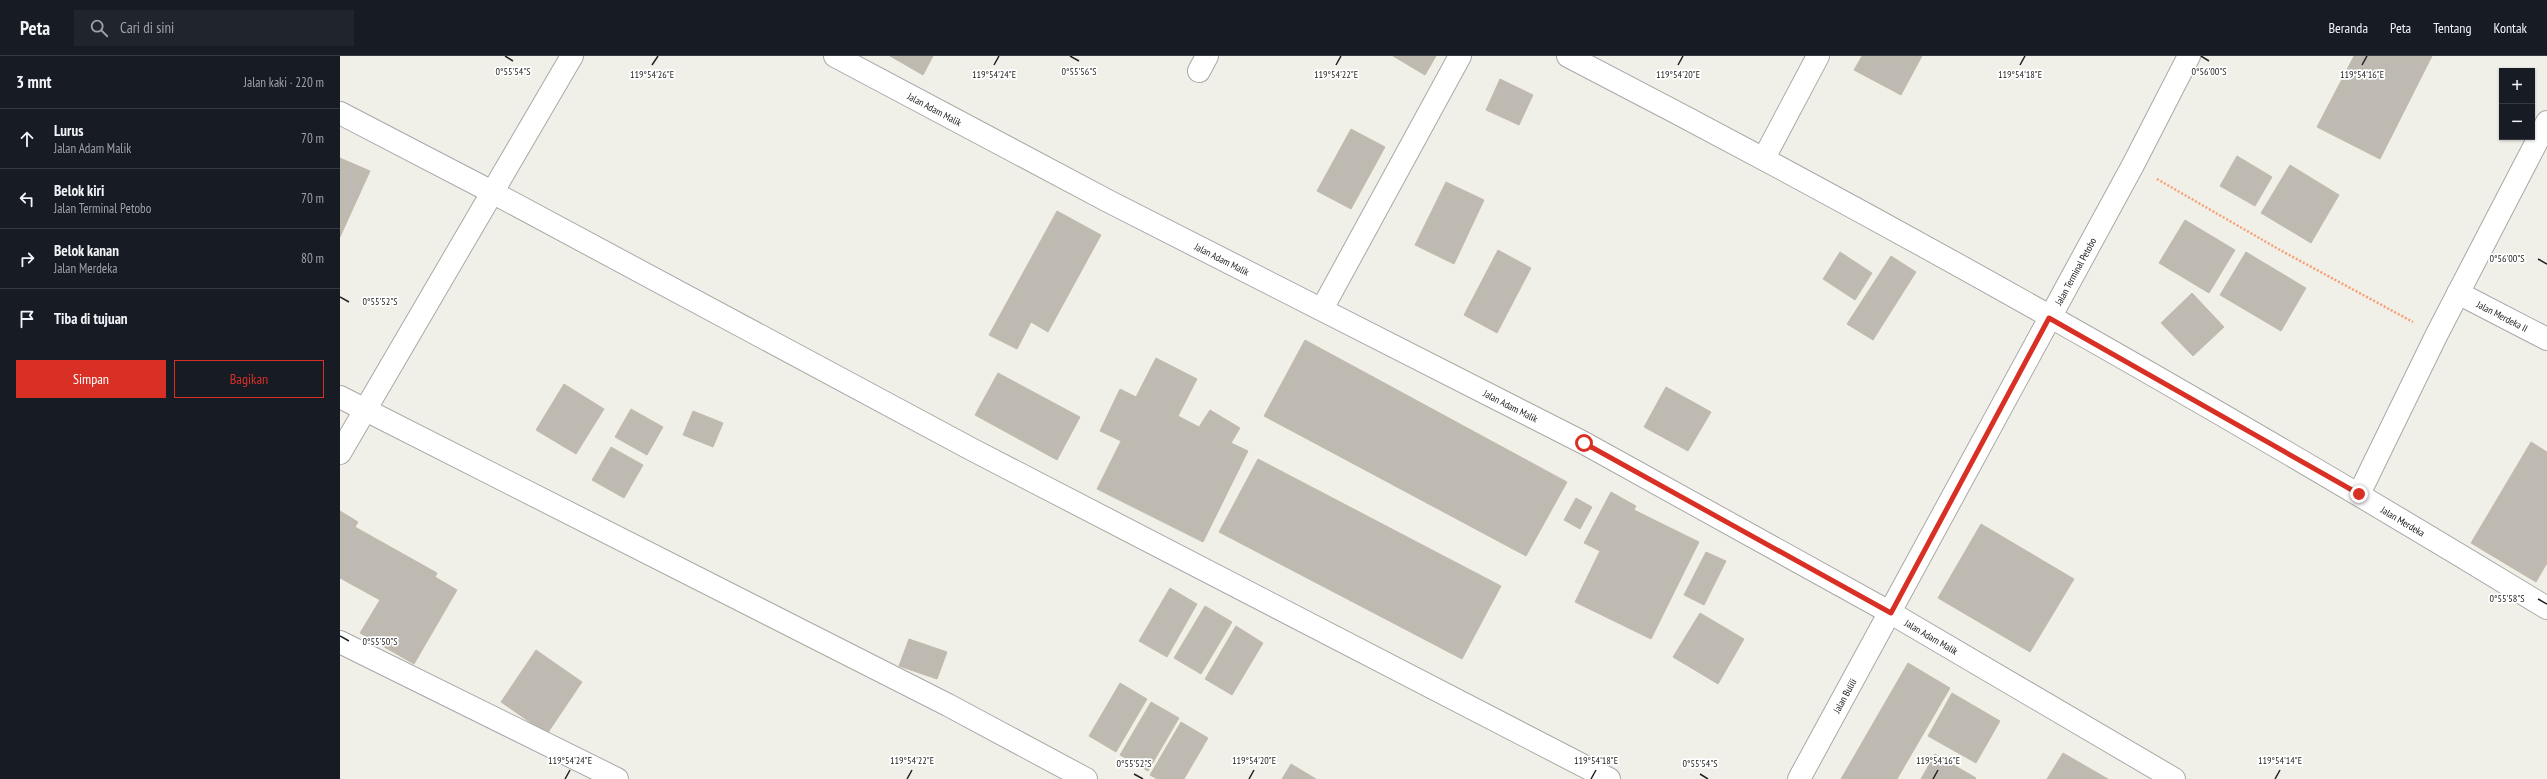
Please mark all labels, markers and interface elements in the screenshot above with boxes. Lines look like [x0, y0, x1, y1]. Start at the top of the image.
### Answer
search box [74, 10, 354, 46]
text: Peta [20, 16, 50, 40]
icon: search [88, 17, 110, 39]
text: Cari di sini [120, 18, 174, 37]
text: Beranda [2328, 19, 2368, 37]
text: Peta [2390, 19, 2411, 37]
text: Tentang [2433, 19, 2472, 37]
text: Kontak [2494, 19, 2527, 37]
text: 0°55'54"S [496, 65, 530, 78]
text: 0°55'56"S [1062, 65, 1096, 78]
text: 0°56'00"S [2192, 65, 2226, 78]
text: 119°54'26"E [630, 68, 674, 81]
text: 119°54'24"E [972, 68, 1016, 81]
text: 119°54'22"E [1314, 68, 1358, 81]
text: 119°54'20"E [1656, 68, 1700, 81]
text: 119°54'18"E [1998, 68, 2042, 81]
text: 119°54'16"E [2340, 68, 2384, 81]
map controls [2499, 68, 2535, 140]
button: + [2499, 68, 2535, 104]
text: 3 mnt [16, 71, 51, 93]
text: Jalan kaki · 220 m [244, 74, 324, 91]
street label: Jalan Adam Malik [904, 89, 964, 129]
button: − [2499, 104, 2535, 140]
text: Lurus [54, 121, 83, 140]
icon: ahead [16, 128, 38, 150]
text: 70 m [301, 130, 324, 147]
text: Jalan Adam Malik [54, 140, 131, 157]
text: Belok kiri [54, 181, 104, 200]
icon: left [16, 188, 38, 210]
text: 70 m [301, 190, 324, 207]
text: Jalan Terminal Petobo [54, 200, 151, 217]
street label: Jalan Terminal Petobo [2052, 235, 2099, 308]
street label: Jalan Adam Malik [1191, 240, 1251, 279]
text: Belok kanan [54, 241, 119, 260]
icon: right [16, 248, 38, 270]
text: 80 m [301, 250, 324, 267]
text: 0°56'00"S [2490, 252, 2524, 265]
text: Jalan Merdeka [54, 260, 117, 277]
text: 0°55'52"S [363, 295, 397, 308]
street label: Jalan Merdeka II [2474, 297, 2530, 335]
icon: arrive [16, 308, 38, 330]
text: Tiba di tujuan [54, 309, 128, 328]
button: Simpan [16, 360, 166, 398]
button: Bagikan [174, 360, 324, 398]
street label: Jalan Adam Malik [1480, 387, 1540, 426]
route start [1575, 434, 1593, 452]
route end [2350, 485, 2368, 503]
street label: Jalan Merdeka [2378, 503, 2427, 540]
text: 0°55'58"S [2490, 592, 2524, 605]
street label: Jalan Adam Malik [1901, 616, 1960, 658]
text: 0°55'50"S [363, 635, 397, 648]
street label: Jalan Bulili [1830, 676, 1859, 716]
text: 119°54'24"E [548, 754, 592, 767]
text: 119°54'22"E [890, 754, 934, 767]
text: 119°54'20"E [1232, 754, 1276, 767]
text: 119°54'18"E [1574, 754, 1618, 767]
text: 119°54'16"E [1916, 754, 1960, 767]
text: 119°54'14"E [2258, 754, 2302, 767]
text: 0°55'52"S [1117, 757, 1151, 770]
text: 0°55'54"S [1683, 757, 1717, 770]

